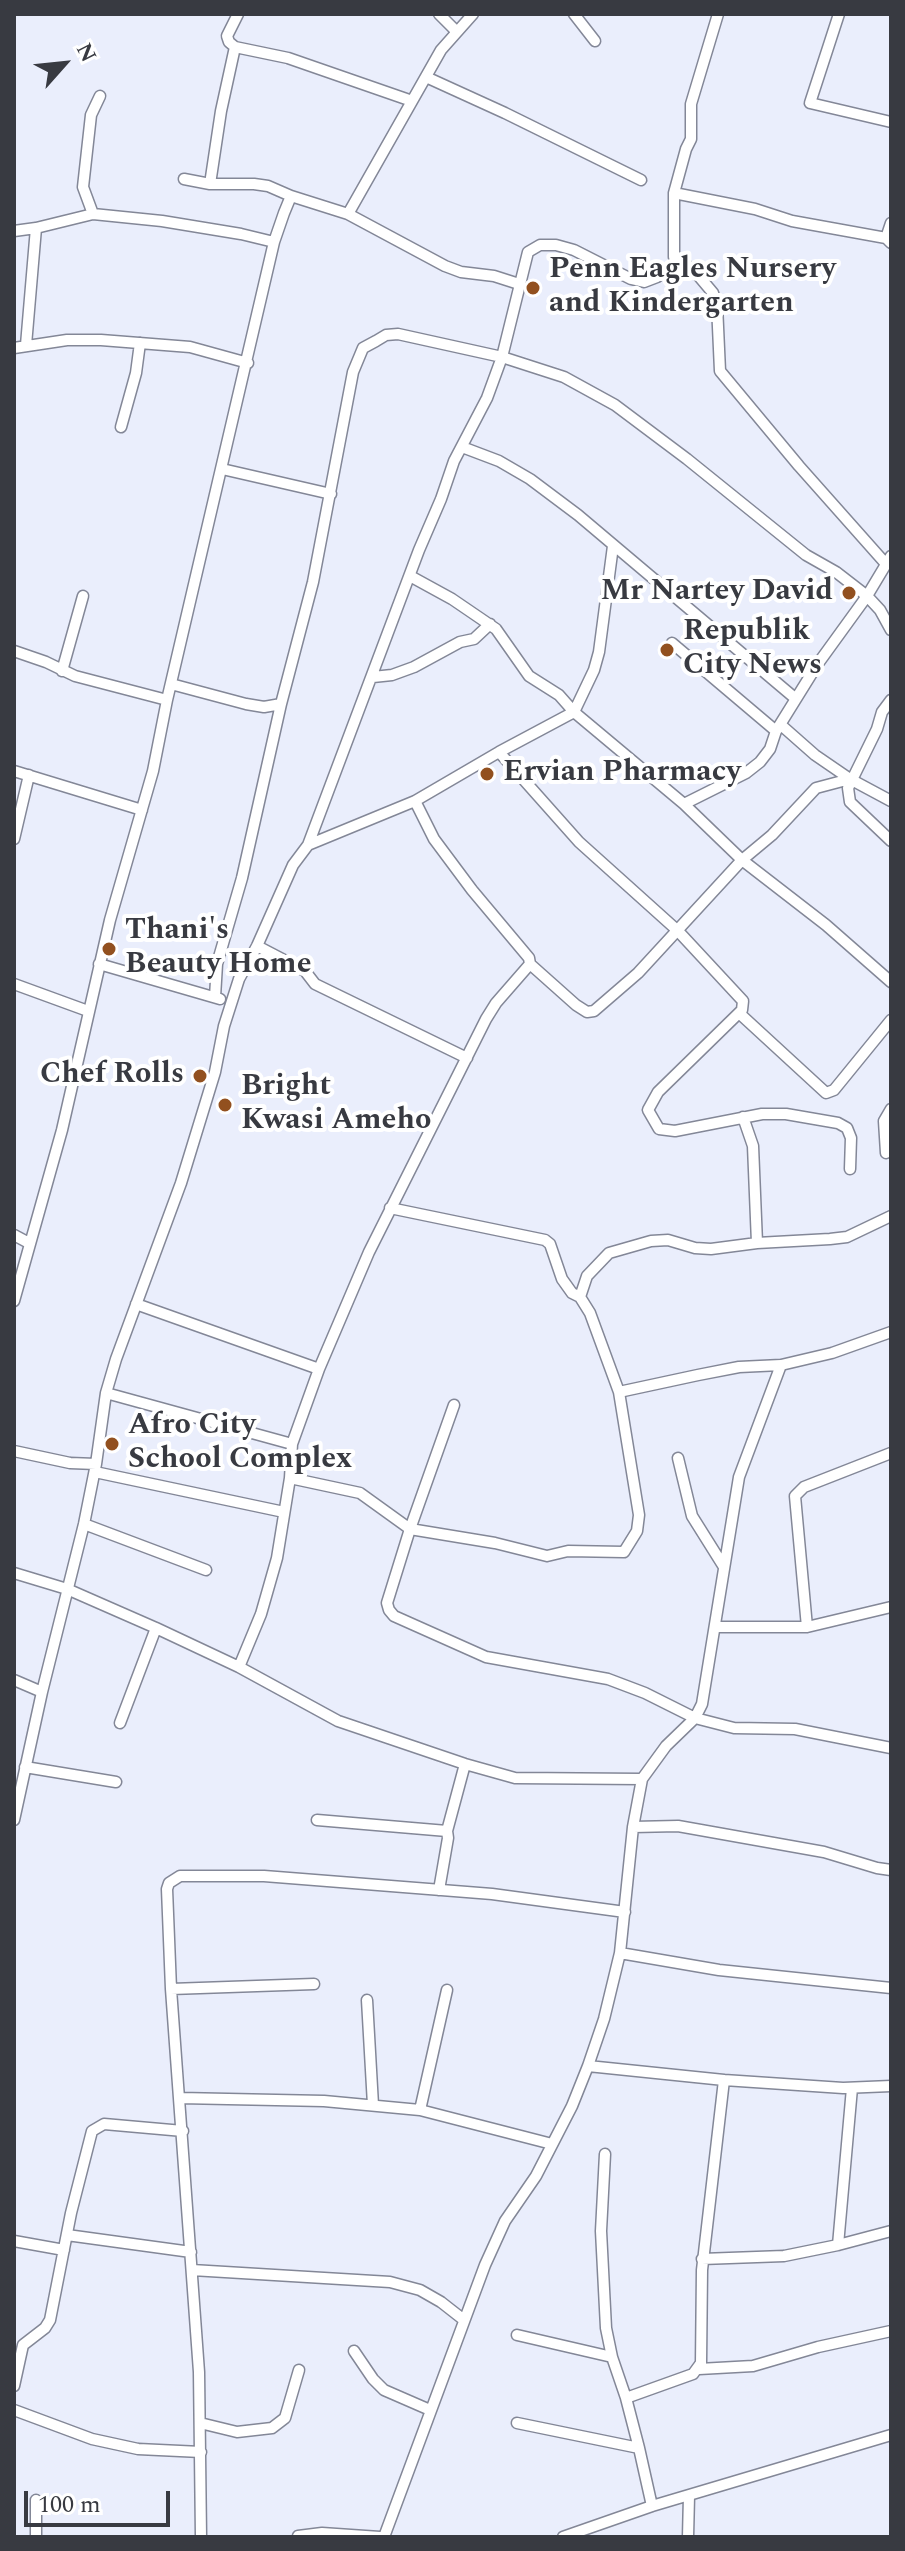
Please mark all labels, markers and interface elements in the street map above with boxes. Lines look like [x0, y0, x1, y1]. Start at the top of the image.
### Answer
north arrow [24, 24, 104, 104]
text: N [67, 37, 105, 68]
place label: Penn Eagles Nursery and Kindergarten [549, 253, 836, 324]
marker: Penn Eagles Nursery and Kindergarten [524, 279, 542, 297]
place label: Mr Nartey David [600, 575, 833, 611]
marker: Mr Nartey David [840, 584, 858, 602]
place label: Republik City News [683, 615, 822, 686]
marker: Republik City News [658, 641, 676, 659]
place label: Ervian Pharmacy [503, 756, 741, 792]
marker: Ervian Pharmacy [478, 765, 496, 783]
place label: Thani's Beauty Home [125, 914, 312, 984]
marker: Thani's Beauty Home [100, 940, 118, 958]
place label: Chef Rolls [40, 1058, 184, 1094]
marker: Chef Rolls [191, 1067, 209, 1085]
place label: Bright Kwasi Ameho [241, 1070, 431, 1140]
marker: Bright Kwasi Ameho [216, 1096, 234, 1114]
place label: Afro City School Complex [128, 1409, 352, 1480]
marker: Afro City School Complex [103, 1435, 121, 1453]
scale bar [28, 2475, 174, 2525]
text: 100 m [38, 2487, 101, 2523]

